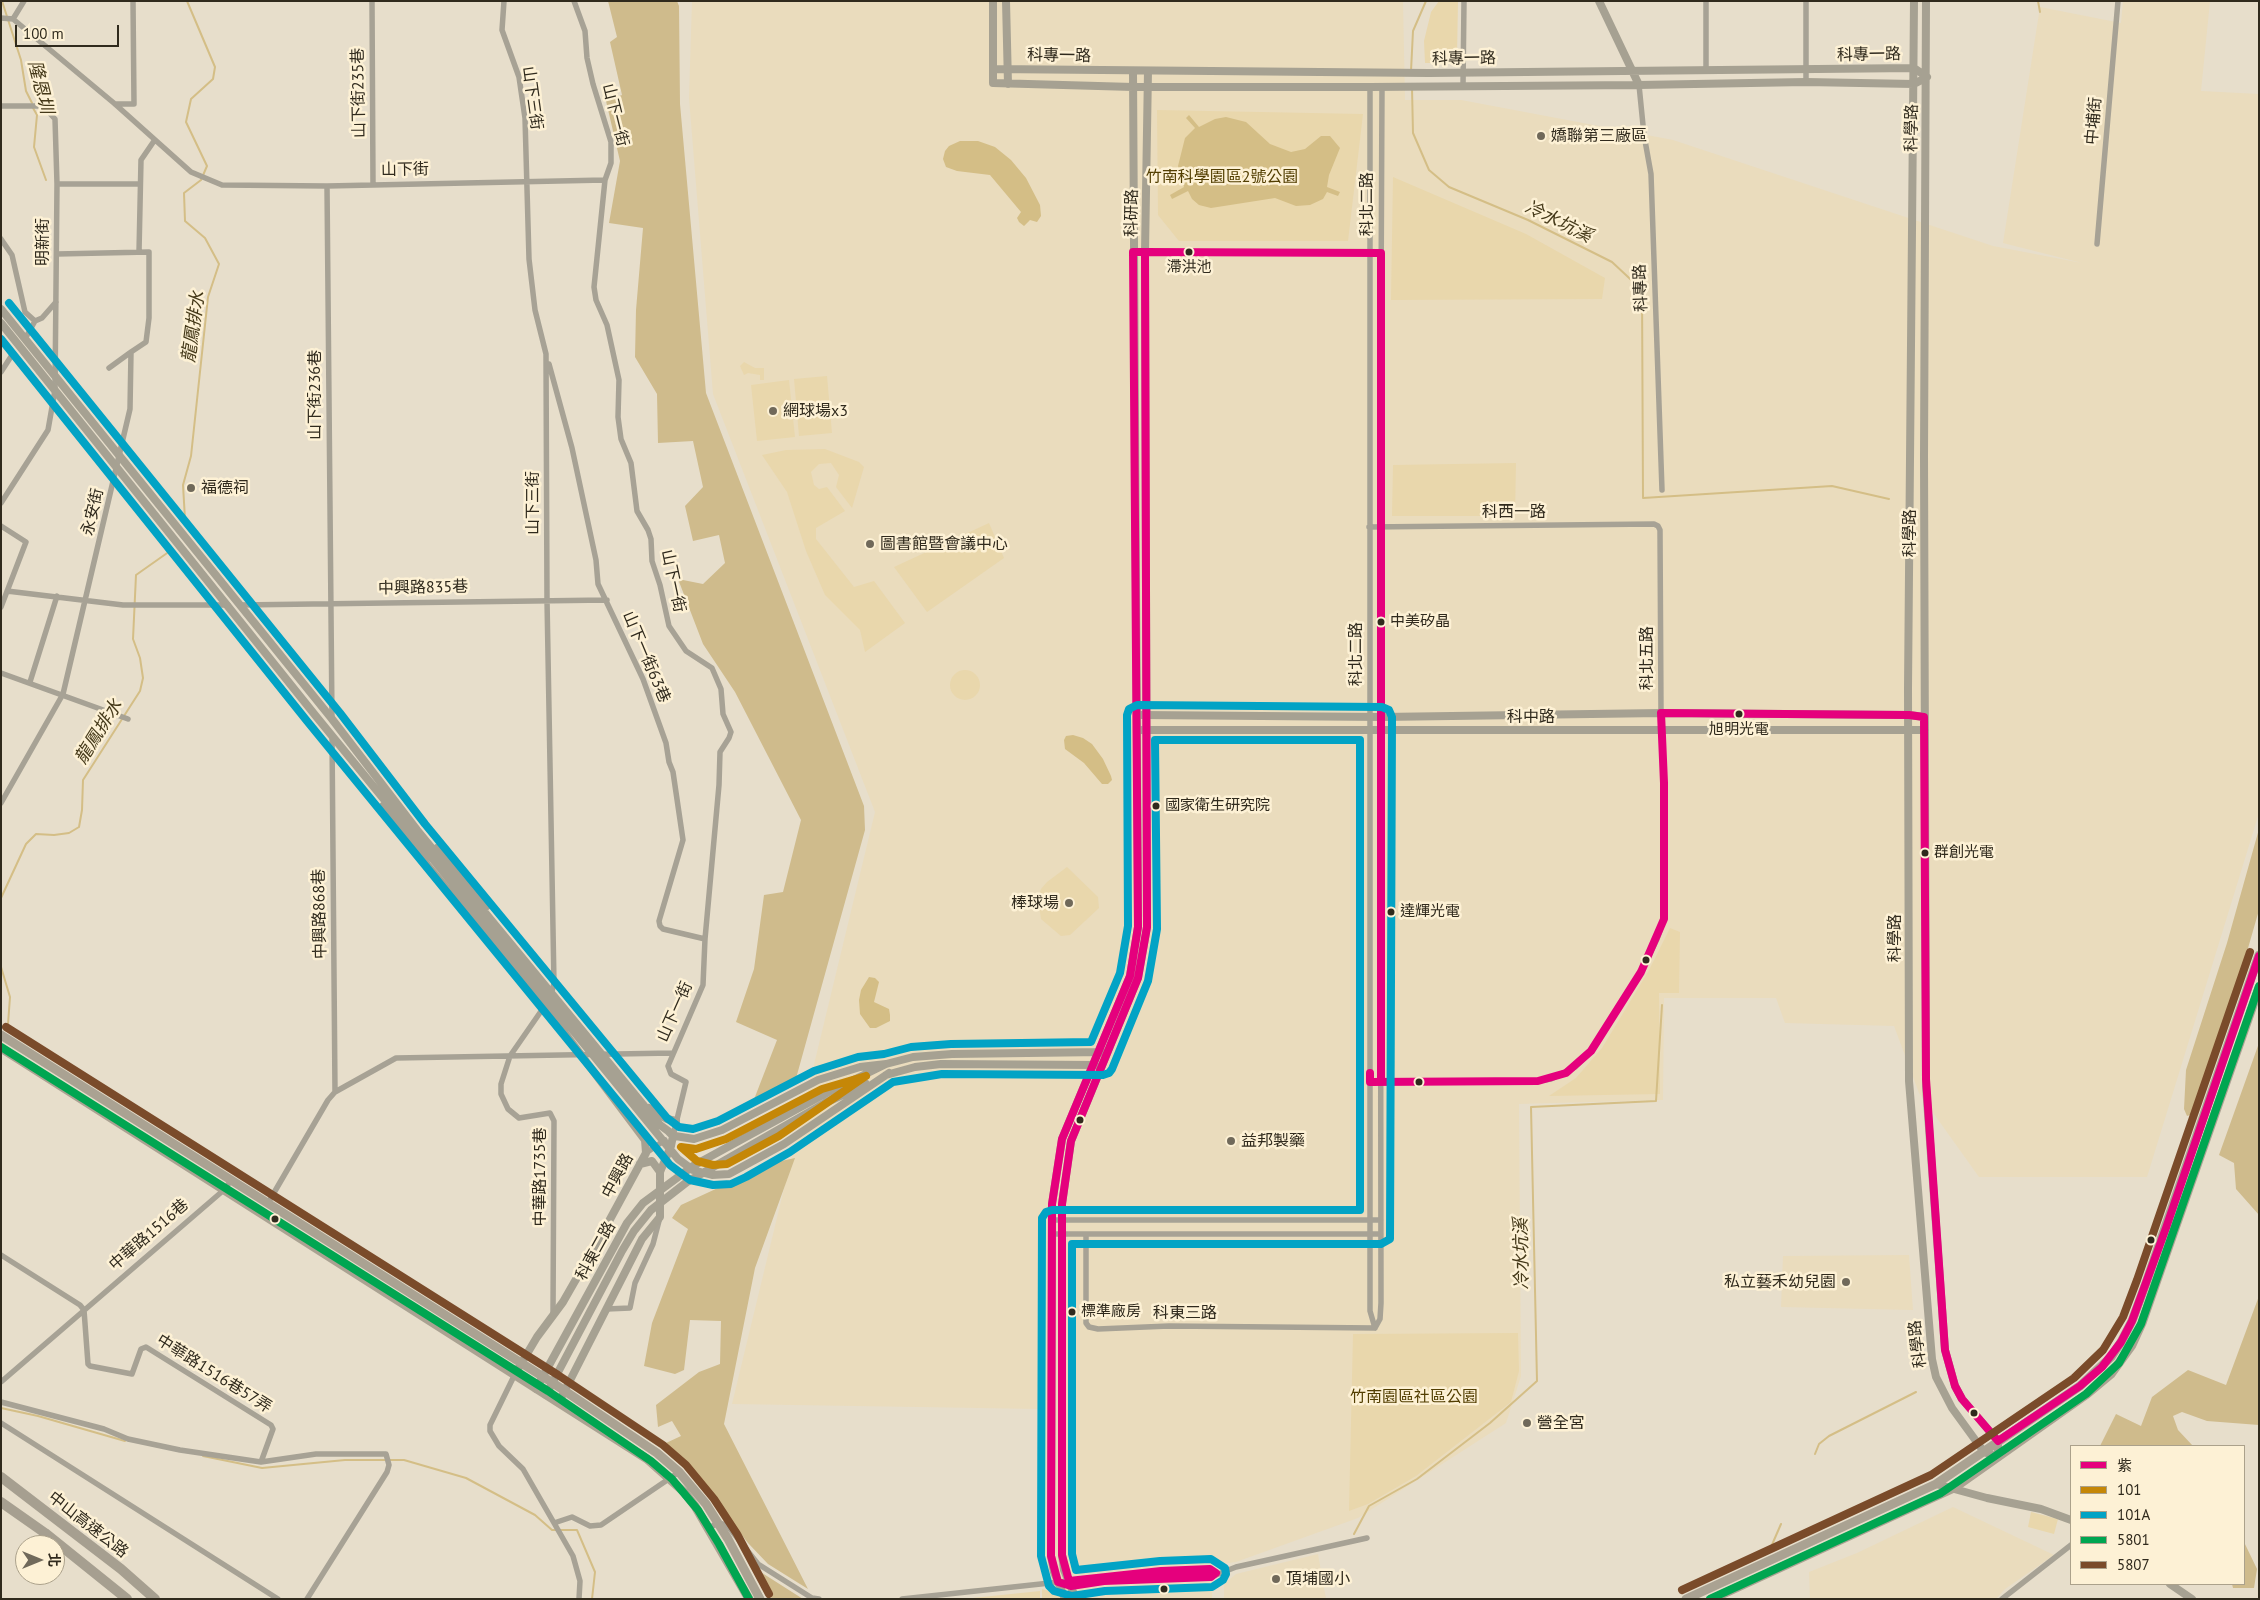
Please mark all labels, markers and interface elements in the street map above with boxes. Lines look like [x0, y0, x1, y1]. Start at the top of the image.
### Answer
scale bar [18, 15, 121, 47]
text: 100 m [23, 24, 64, 43]
street label: 科專一路 [1837, 45, 1901, 65]
street label: 科專一路 [1027, 46, 1091, 66]
street label: 山下街235巷 [349, 48, 369, 138]
street label: 科專一路 [1432, 49, 1496, 69]
water label: 隆恩圳 [23, 58, 57, 116]
street label: 山下三街 [518, 65, 546, 131]
street label: 山下一街 [598, 82, 632, 148]
street label: 中埔街 [2082, 96, 2106, 146]
street label: 科學路 [1902, 104, 1922, 152]
place label: 嬌聯第三廠區 [1551, 126, 1647, 146]
marker: 嬌聯第三廠區 [1535, 130, 1547, 142]
street label: 山下街 [381, 160, 429, 180]
park label: 竹南科學園區2號公園 [1146, 167, 1298, 187]
street label: 科北二路 [1357, 172, 1377, 236]
street label: 科研路 [1122, 189, 1142, 237]
water label: 冷水坑溪 [1521, 197, 1595, 247]
street label: 明新街 [33, 218, 53, 266]
marker: 滯洪池 [1184, 247, 1194, 257]
place label: 滯洪池 [1167, 259, 1211, 277]
street label: 科專路 [1631, 264, 1651, 312]
water label: 龍鳳排水 [178, 290, 210, 364]
street label: 山下街236巷 [305, 350, 325, 440]
place label: 網球場x3 [783, 401, 848, 421]
marker: 網球場x3 [767, 405, 779, 417]
street label: 山下三街 [523, 471, 543, 535]
place label: 福德祠 [201, 478, 249, 498]
marker: 福德祠 [185, 482, 197, 494]
street label: 永安街 [78, 486, 108, 538]
street label: 科西一路 [1482, 502, 1546, 522]
street label: 科學路 [1900, 509, 1920, 557]
place label: 圖書館暨會議中心 [880, 534, 1008, 554]
marker: 圖書館暨會議中心 [864, 538, 876, 550]
street label: 山下一街 [657, 548, 689, 614]
street label: 中興路835巷 [378, 578, 468, 598]
street label: 山下一街63巷 [618, 608, 674, 706]
place label: 中美矽晶 [1390, 613, 1450, 631]
marker: 中美矽晶 [1376, 617, 1386, 627]
street label: 科北二路 [1346, 622, 1366, 686]
street label: 科北五路 [1637, 626, 1657, 690]
water label: 龍鳳排水 [71, 696, 127, 768]
street label: 科中路 [1507, 707, 1555, 727]
marker: 旭明光電 [1734, 709, 1744, 719]
place label: 旭明光電 [1709, 721, 1769, 739]
place label: 國家衛生研究院 [1165, 797, 1270, 815]
marker: 國家衛生研究院 [1151, 801, 1161, 811]
place label: 群創光電 [1934, 844, 1994, 862]
marker: 群創光電 [1920, 848, 1930, 858]
street label: 中興路868巷 [310, 869, 330, 959]
place label: 棒球場 [1011, 893, 1059, 913]
marker: 棒球場 [1063, 897, 1075, 909]
place label: 達輝光電 [1400, 903, 1460, 921]
marker: 達輝光電 [1386, 907, 1396, 917]
street label: 科學路 [1885, 914, 1905, 962]
unlabelled marker [1641, 955, 1651, 965]
street label: 山下一街 [653, 979, 697, 1045]
unlabelled marker [1414, 1077, 1424, 1087]
unlabelled marker [1075, 1115, 1085, 1125]
street label: 中華路1735巷 [530, 1128, 550, 1226]
place label: 益邦製藥 [1241, 1131, 1305, 1151]
marker: 益邦製藥 [1225, 1135, 1237, 1147]
street label: 中興路 [598, 1150, 638, 1202]
street label: 中華路1516巷 [105, 1195, 193, 1275]
unlabelled marker [270, 1214, 280, 1224]
street label: 科東二路 [572, 1218, 620, 1284]
water label: 冷水坑溪 [1511, 1218, 1533, 1290]
unlabelled marker [2146, 1235, 2156, 1245]
place label: 私立藝禾幼兒園 [1724, 1272, 1836, 1292]
marker: 私立藝禾幼兒園 [1840, 1276, 1852, 1288]
place label: 標準廠房 [1081, 1303, 1141, 1321]
street label: 科東三路 [1153, 1303, 1217, 1323]
marker: 標準廠房 [1067, 1307, 1077, 1317]
street label: 科學路 [1906, 1319, 1930, 1369]
street label: 中華路1516巷57弄 [153, 1331, 275, 1417]
park label: 竹南園區社區公園 [1350, 1387, 1478, 1407]
unlabelled marker [1969, 1408, 1979, 1418]
place label: 營全宮 [1537, 1413, 1585, 1433]
marker: 營全宮 [1521, 1417, 1533, 1429]
legend [2070, 1445, 2245, 1585]
text: 紫 [2117, 1456, 2132, 1475]
text: 101 [2117, 1480, 2142, 1499]
street label: 中山高速公路 [44, 1488, 132, 1562]
text: 101A [2117, 1505, 2150, 1524]
text: 5801 [2117, 1530, 2150, 1549]
north arrow [15, 1535, 65, 1585]
text: 北 [45, 1553, 63, 1567]
text: 5807 [2117, 1555, 2150, 1574]
place label: 頂埔國小 [1286, 1569, 1350, 1589]
marker: 頂埔國小 [1270, 1573, 1282, 1585]
unlabelled marker [1159, 1584, 1169, 1594]

